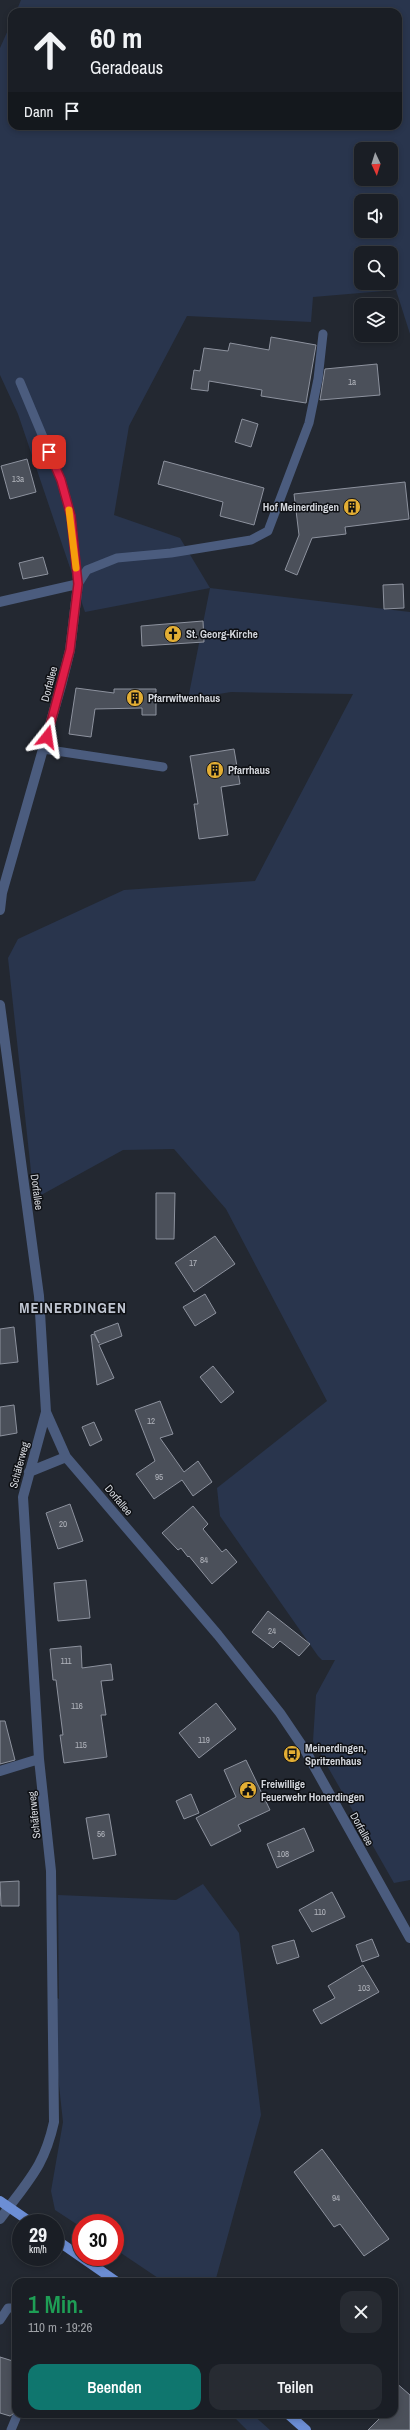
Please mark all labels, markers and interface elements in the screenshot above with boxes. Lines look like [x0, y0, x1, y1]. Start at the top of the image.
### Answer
text: 60 m [90, 19, 142, 57]
icon: ahead [24, 24, 76, 76]
text: Geradeaus [90, 55, 163, 80]
icon: arrive [61, 100, 83, 122]
text: Dann [24, 101, 53, 122]
north arrow [354, 142, 398, 186]
map controls [354, 142, 398, 342]
button: sound [354, 194, 398, 238]
button: search [354, 246, 398, 290]
button: layers [354, 298, 398, 342]
house number: 1a [348, 376, 356, 388]
pin [32, 435, 66, 469]
icon: arrive [38, 441, 60, 463]
house number: 13a [12, 473, 24, 485]
building icon: Hof Meinerdingen [342, 497, 362, 517]
place label: Hof Meinerdingen [263, 500, 339, 514]
church icon: St. Georg-Kirche [163, 624, 183, 644]
place label: St. Georg-Kirche [186, 627, 258, 641]
street label: Dorfallee [38, 665, 60, 703]
building icon: Pfarrwitwenhaus [125, 688, 145, 708]
place label: Pfarrwitwenhaus [148, 691, 220, 705]
position arrow [26, 716, 68, 758]
building icon: Pfarrhaus [205, 760, 225, 780]
place label: Pfarrhaus [228, 763, 270, 777]
street label: Dorfallee [28, 1173, 46, 1211]
house number: 17 [189, 1257, 197, 1269]
district label: MEINERDINGEN [19, 1297, 127, 1318]
house number: 12 [147, 1415, 155, 1427]
street label: Schäferweg [6, 1440, 32, 1490]
house number: 95 [155, 1471, 163, 1483]
street label: Dorfallee [102, 1482, 136, 1518]
house number: 20 [59, 1518, 67, 1530]
house number: 84 [200, 1554, 208, 1566]
house number: 24 [268, 1625, 276, 1637]
house number: 111 [60, 1655, 72, 1667]
house number: 116 [71, 1700, 83, 1712]
house number: 119 [198, 1734, 210, 1746]
house number: 115 [75, 1739, 87, 1751]
place label: Meinerdingen, Spritzenhaus [305, 1741, 367, 1768]
bus stop icon: Meinerdingen, Spritzenhaus [282, 1744, 302, 1764]
place label: Freiwillige Feuerwehr Honerdingen [261, 1777, 364, 1804]
public building icon: Freiwillige Feuerwehr Honerdingen [238, 1780, 258, 1800]
street label: Schäferweg [25, 1791, 43, 1839]
street label: Dorfallee [347, 1810, 377, 1848]
house number: 56 [97, 1828, 105, 1840]
house number: 108 [277, 1848, 289, 1860]
house number: 110 [314, 1906, 326, 1918]
house number: 103 [358, 1982, 370, 1994]
house number: 94 [332, 2192, 340, 2204]
speed limit sign: 30 [72, 2214, 124, 2266]
text: 29 [29, 2221, 47, 2248]
text: km/h [29, 2243, 47, 2256]
text: 1 Min. [28, 2288, 83, 2320]
button: close [340, 2291, 382, 2333]
text: 110 m · 19:26 [28, 2319, 92, 2336]
button: Beenden [28, 2364, 201, 2410]
button: Teilen [209, 2364, 382, 2410]

